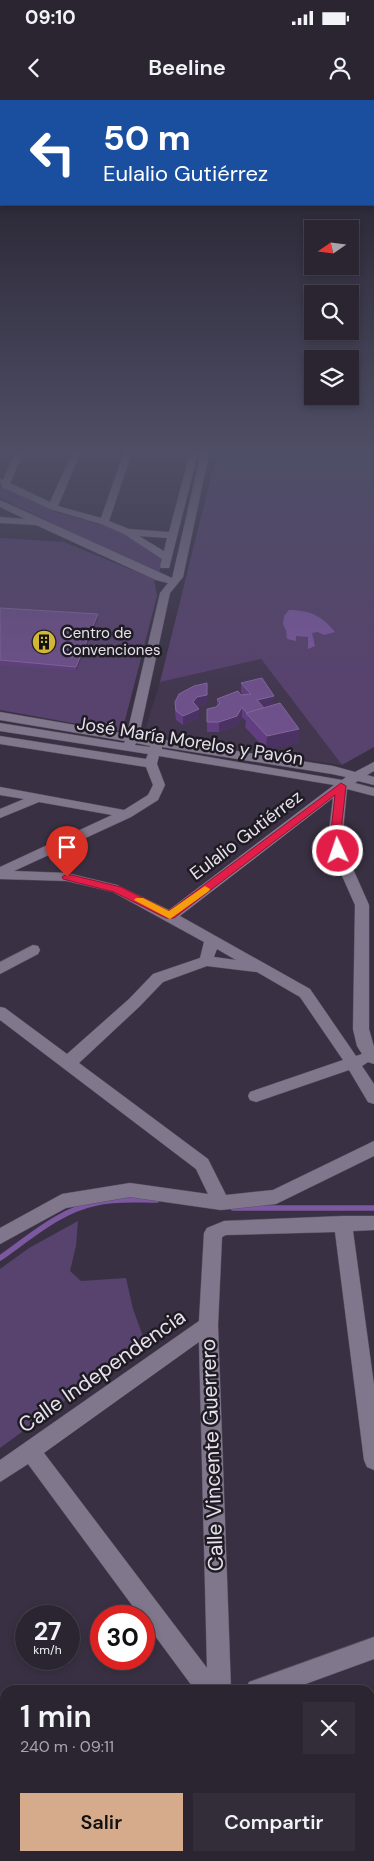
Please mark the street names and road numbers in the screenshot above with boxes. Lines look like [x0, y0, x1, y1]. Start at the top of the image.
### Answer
street label: José María Morelos y Pavón [75, 711, 305, 771]
street label: Eulalio Gutiérrez [185, 785, 307, 885]
street label: Calle Independencia [13, 1303, 191, 1439]
street label: Calle Vincente Guerrero [194, 1338, 230, 1572]

